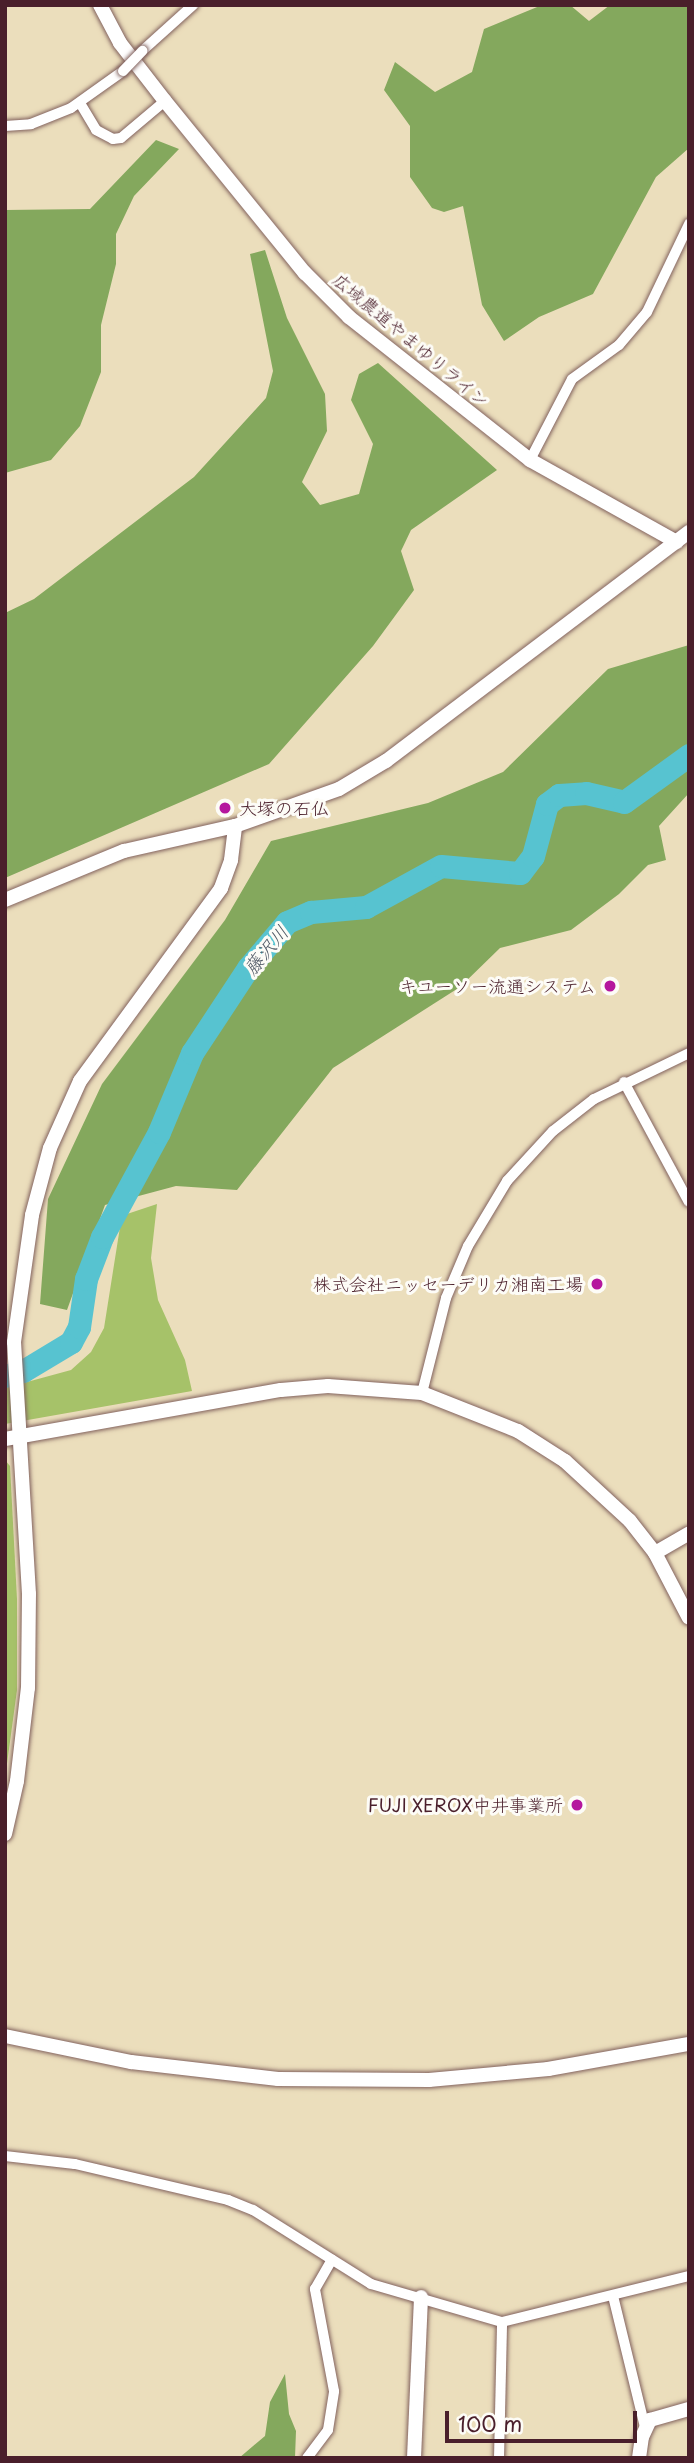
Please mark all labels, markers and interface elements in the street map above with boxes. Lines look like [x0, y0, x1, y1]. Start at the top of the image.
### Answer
street label: 広域農道やまゆりライン [328, 268, 494, 412]
place label: 大塚の石仏 [239, 797, 329, 819]
marker: 大塚の石仏 [217, 800, 233, 816]
water label: 藤沢川 [239, 921, 293, 979]
place label: キユーソー流通システム [399, 975, 596, 997]
marker: キユーソー流通システム [602, 978, 618, 994]
place label: 株式会社ニッセーデリカ湘南工場 [313, 1273, 583, 1295]
marker: 株式会社ニッセーデリカ湘南工場 [589, 1276, 605, 1292]
place label: FUJI XEROX中井事業所 [366, 1794, 563, 1816]
marker: FUJI XEROX中井事業所 [569, 1797, 585, 1813]
scale bar [449, 2396, 642, 2440]
text: 100 m [458, 2407, 522, 2439]

